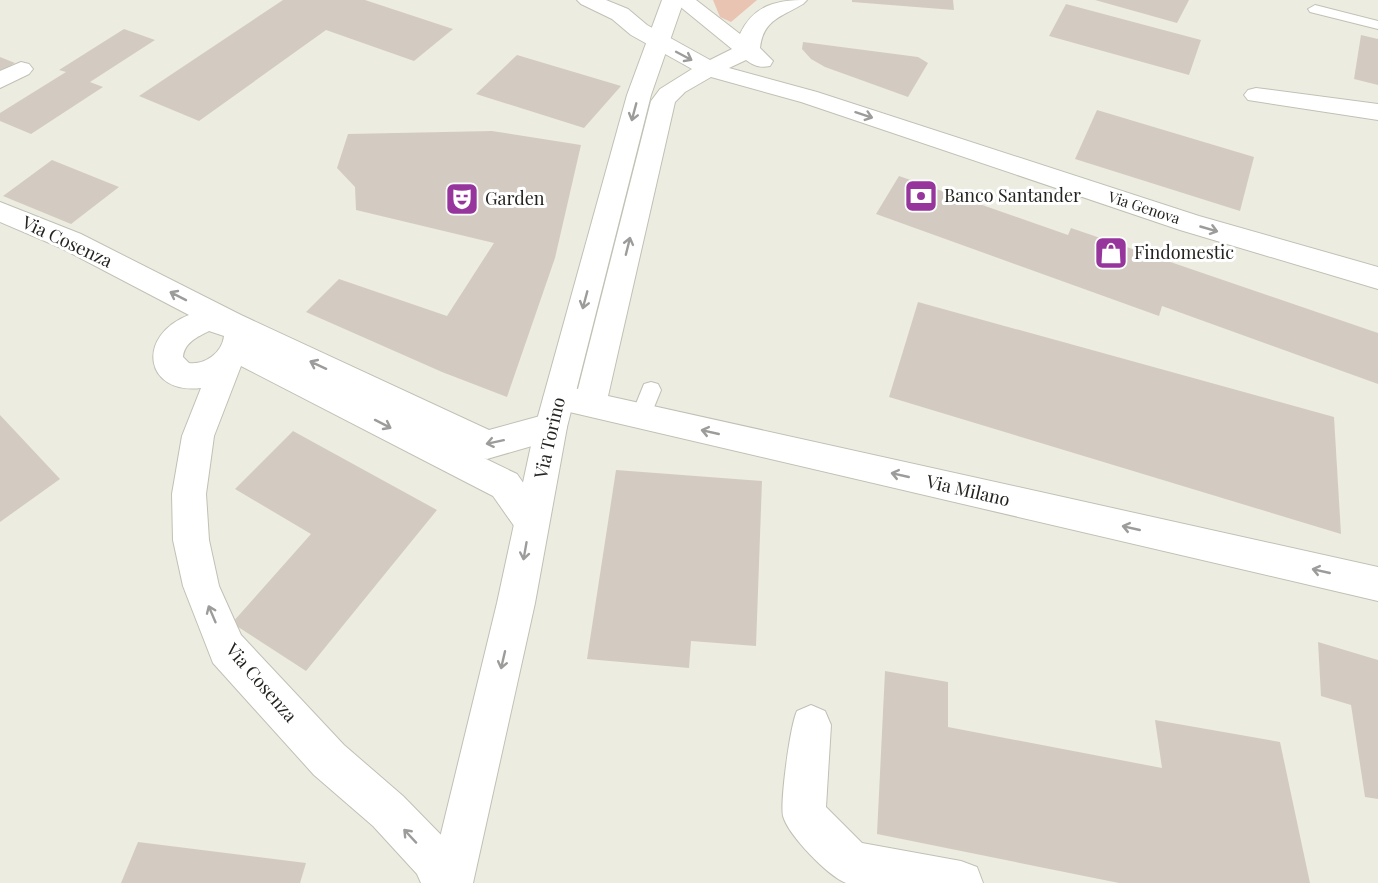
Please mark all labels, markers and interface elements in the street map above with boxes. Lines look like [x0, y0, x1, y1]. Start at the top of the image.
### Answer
one-way arrow [675, 51, 693, 62]
one-way arrow [628, 102, 640, 121]
one-way arrow [854, 111, 873, 122]
bank icon: Banco Santander [903, 178, 939, 214]
theatre icon: Garden [444, 181, 480, 217]
place label: Banco Santander [944, 183, 1081, 207]
place label: Garden [485, 186, 545, 210]
street label: Via Genova [1105, 186, 1183, 228]
street label: Via Cosenza [17, 209, 116, 272]
one-way arrow [1199, 224, 1218, 235]
shop icon: Findomestic [1093, 235, 1129, 271]
one-way arrow [622, 237, 634, 256]
place label: Findomestic [1134, 240, 1234, 264]
one-way arrow [170, 290, 187, 302]
one-way arrow [578, 290, 590, 309]
one-way arrow [310, 358, 328, 370]
street label: Via Torino [528, 394, 570, 482]
one-way arrow [374, 418, 392, 430]
one-way arrow [700, 426, 720, 437]
one-way arrow [486, 437, 505, 448]
one-way arrow [891, 469, 910, 481]
street label: Via Milano [923, 469, 1012, 511]
one-way arrow [1122, 522, 1141, 533]
one-way arrow [519, 541, 530, 561]
one-way arrow [1312, 565, 1331, 577]
one-way arrow [206, 605, 217, 623]
street label: Via Cosenza [220, 637, 303, 727]
one-way arrow [496, 650, 508, 669]
one-way arrow [403, 828, 418, 843]

